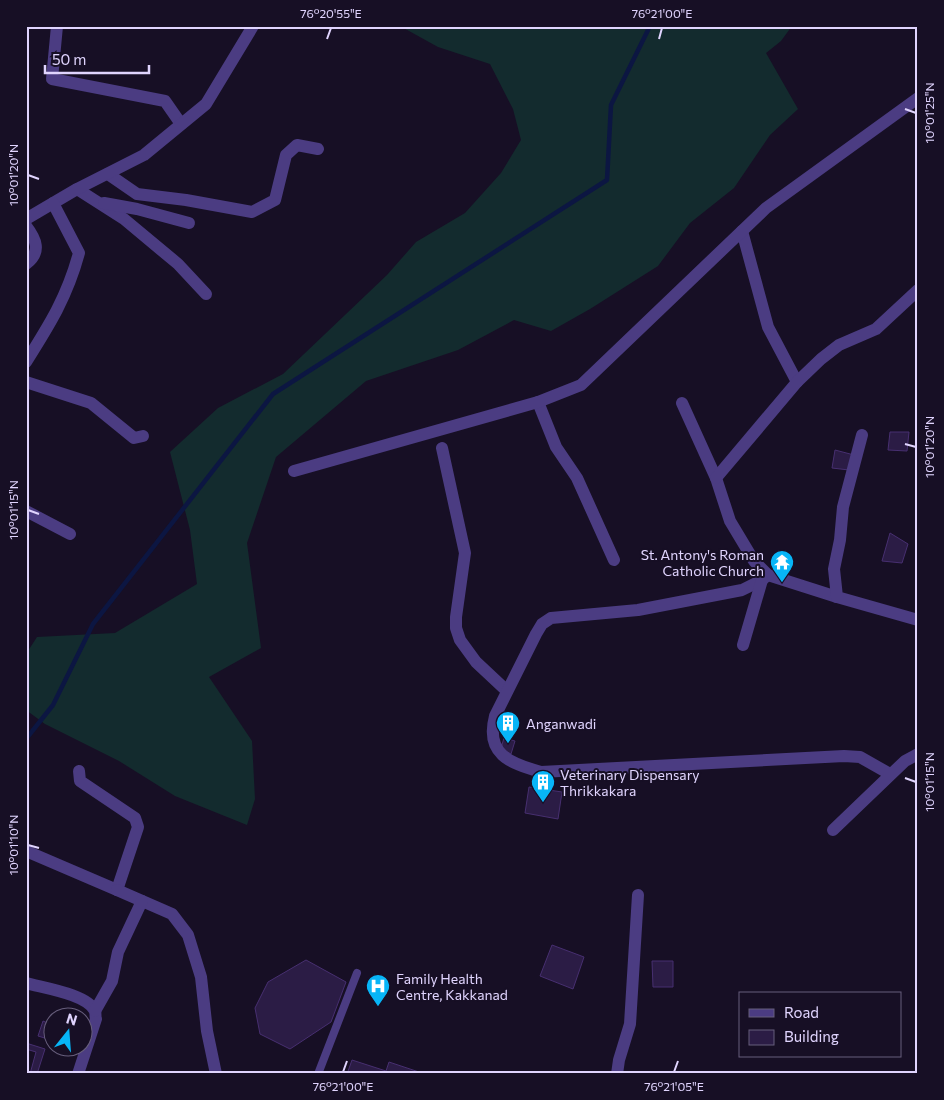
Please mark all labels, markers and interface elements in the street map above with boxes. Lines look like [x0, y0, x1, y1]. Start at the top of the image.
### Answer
text: 76°20'55"E [300, 6, 362, 20]
text: 76°21'00"E [632, 6, 692, 20]
scale bar [45, 42, 149, 74]
text: 50 m [52, 50, 86, 68]
text: 10°01'25"N [922, 82, 936, 144]
text: 10°01'20"N [6, 144, 20, 206]
text: 10°01'20"N [922, 416, 936, 478]
text: 10°01'15"N [6, 480, 20, 540]
place label: St. Antony's Roman Catholic Church [641, 546, 764, 579]
temple icon: St. Antony's Roman Catholic Church [769, 549, 795, 583]
building icon: Anganwadi [495, 710, 521, 744]
place label: Anganwadi [526, 715, 596, 732]
text: 10°01'15"N [922, 752, 936, 812]
place label: Veterinary Dispensary Thrikkakara [560, 766, 700, 799]
building icon: Veterinary Dispensary Thrikkakara [530, 769, 556, 803]
text: 10°01'10"N [6, 815, 20, 875]
place label: Family Health Centre, Kakkanad [396, 970, 508, 1003]
hospital icon: Family Health Centre, Kakkanad [365, 973, 391, 1007]
legend [739, 992, 902, 1058]
text: Road [784, 1003, 819, 1021]
north arrow [42, 1008, 92, 1058]
text: N [64, 1009, 79, 1029]
text: Building [784, 1027, 839, 1045]
text: 76°21'00"E [313, 1079, 373, 1093]
text: 76°21'05"E [644, 1079, 704, 1093]

